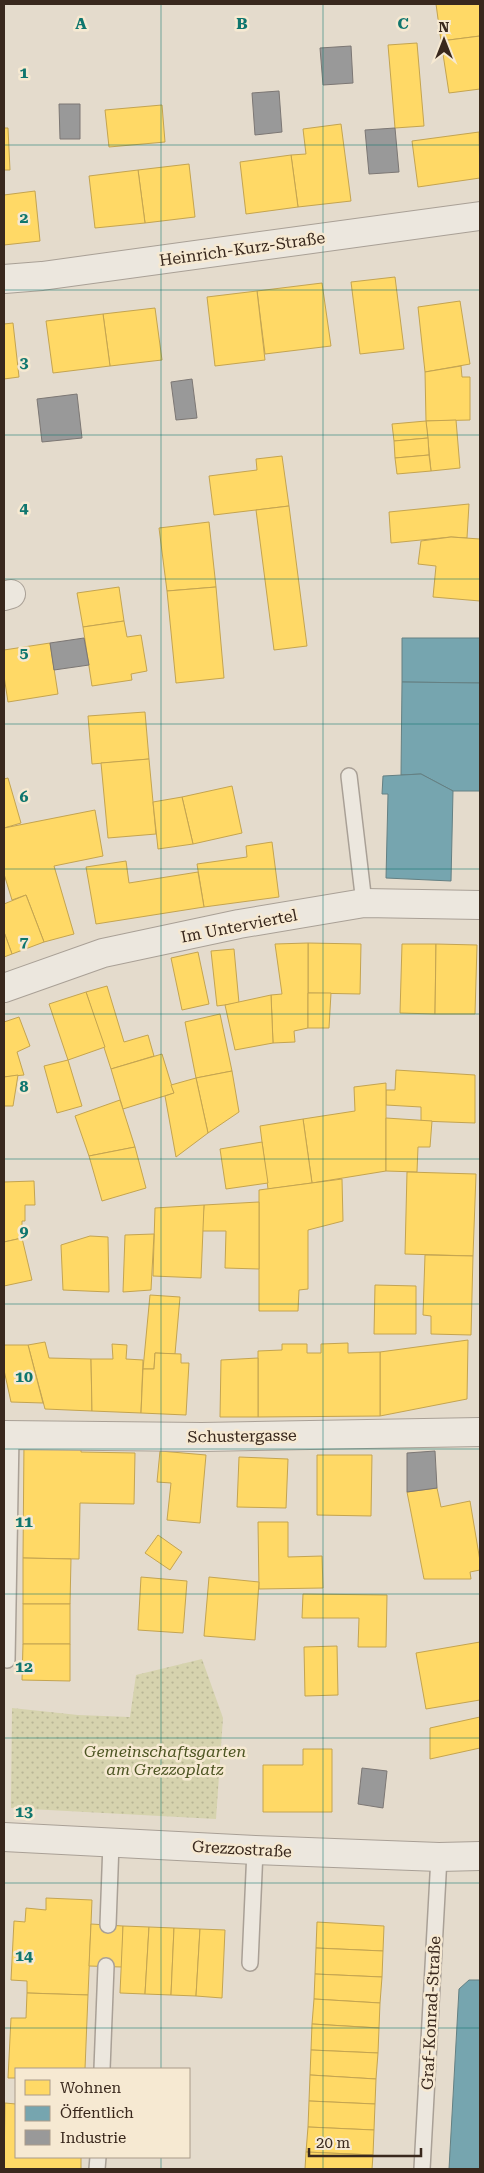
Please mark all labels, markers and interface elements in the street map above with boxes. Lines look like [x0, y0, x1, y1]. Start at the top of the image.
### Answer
text: A [75, 14, 87, 33]
text: B [236, 14, 248, 33]
text: C [397, 14, 409, 33]
north arrow [419, 15, 469, 65]
text: N [439, 19, 450, 35]
text: 1 [20, 63, 29, 82]
text: 2 [20, 208, 29, 227]
street label: Heinrich-Kurz-Straße [158, 228, 326, 270]
text: 3 [20, 353, 29, 372]
text: 4 [20, 498, 29, 517]
text: 5 [20, 643, 29, 662]
text: 6 [20, 787, 29, 806]
street label: Im Unterviertel [179, 905, 299, 947]
text: 7 [20, 932, 29, 951]
text: 8 [20, 1077, 29, 1096]
text: 9 [20, 1222, 29, 1241]
text: 10 [15, 1367, 33, 1386]
street label: Schustergasse [187, 1426, 297, 1446]
text: 11 [15, 1512, 33, 1531]
text: 12 [15, 1657, 33, 1676]
park label: Gemeinschaftsgarten am Grezzoplatz [84, 1742, 246, 1779]
text: 13 [15, 1802, 33, 1821]
street label: Grezzostraße [192, 1837, 293, 1861]
street label: Graf-Konrad-Straße [417, 1935, 445, 2091]
text: 14 [15, 1946, 33, 1965]
legend [15, 2068, 190, 2158]
text: Wohnen [60, 2079, 121, 2097]
text: Öffentlich [60, 2104, 134, 2122]
scale bar [309, 2126, 422, 2158]
text: Industrie [60, 2129, 126, 2147]
text: 20 m [316, 2134, 351, 2152]

